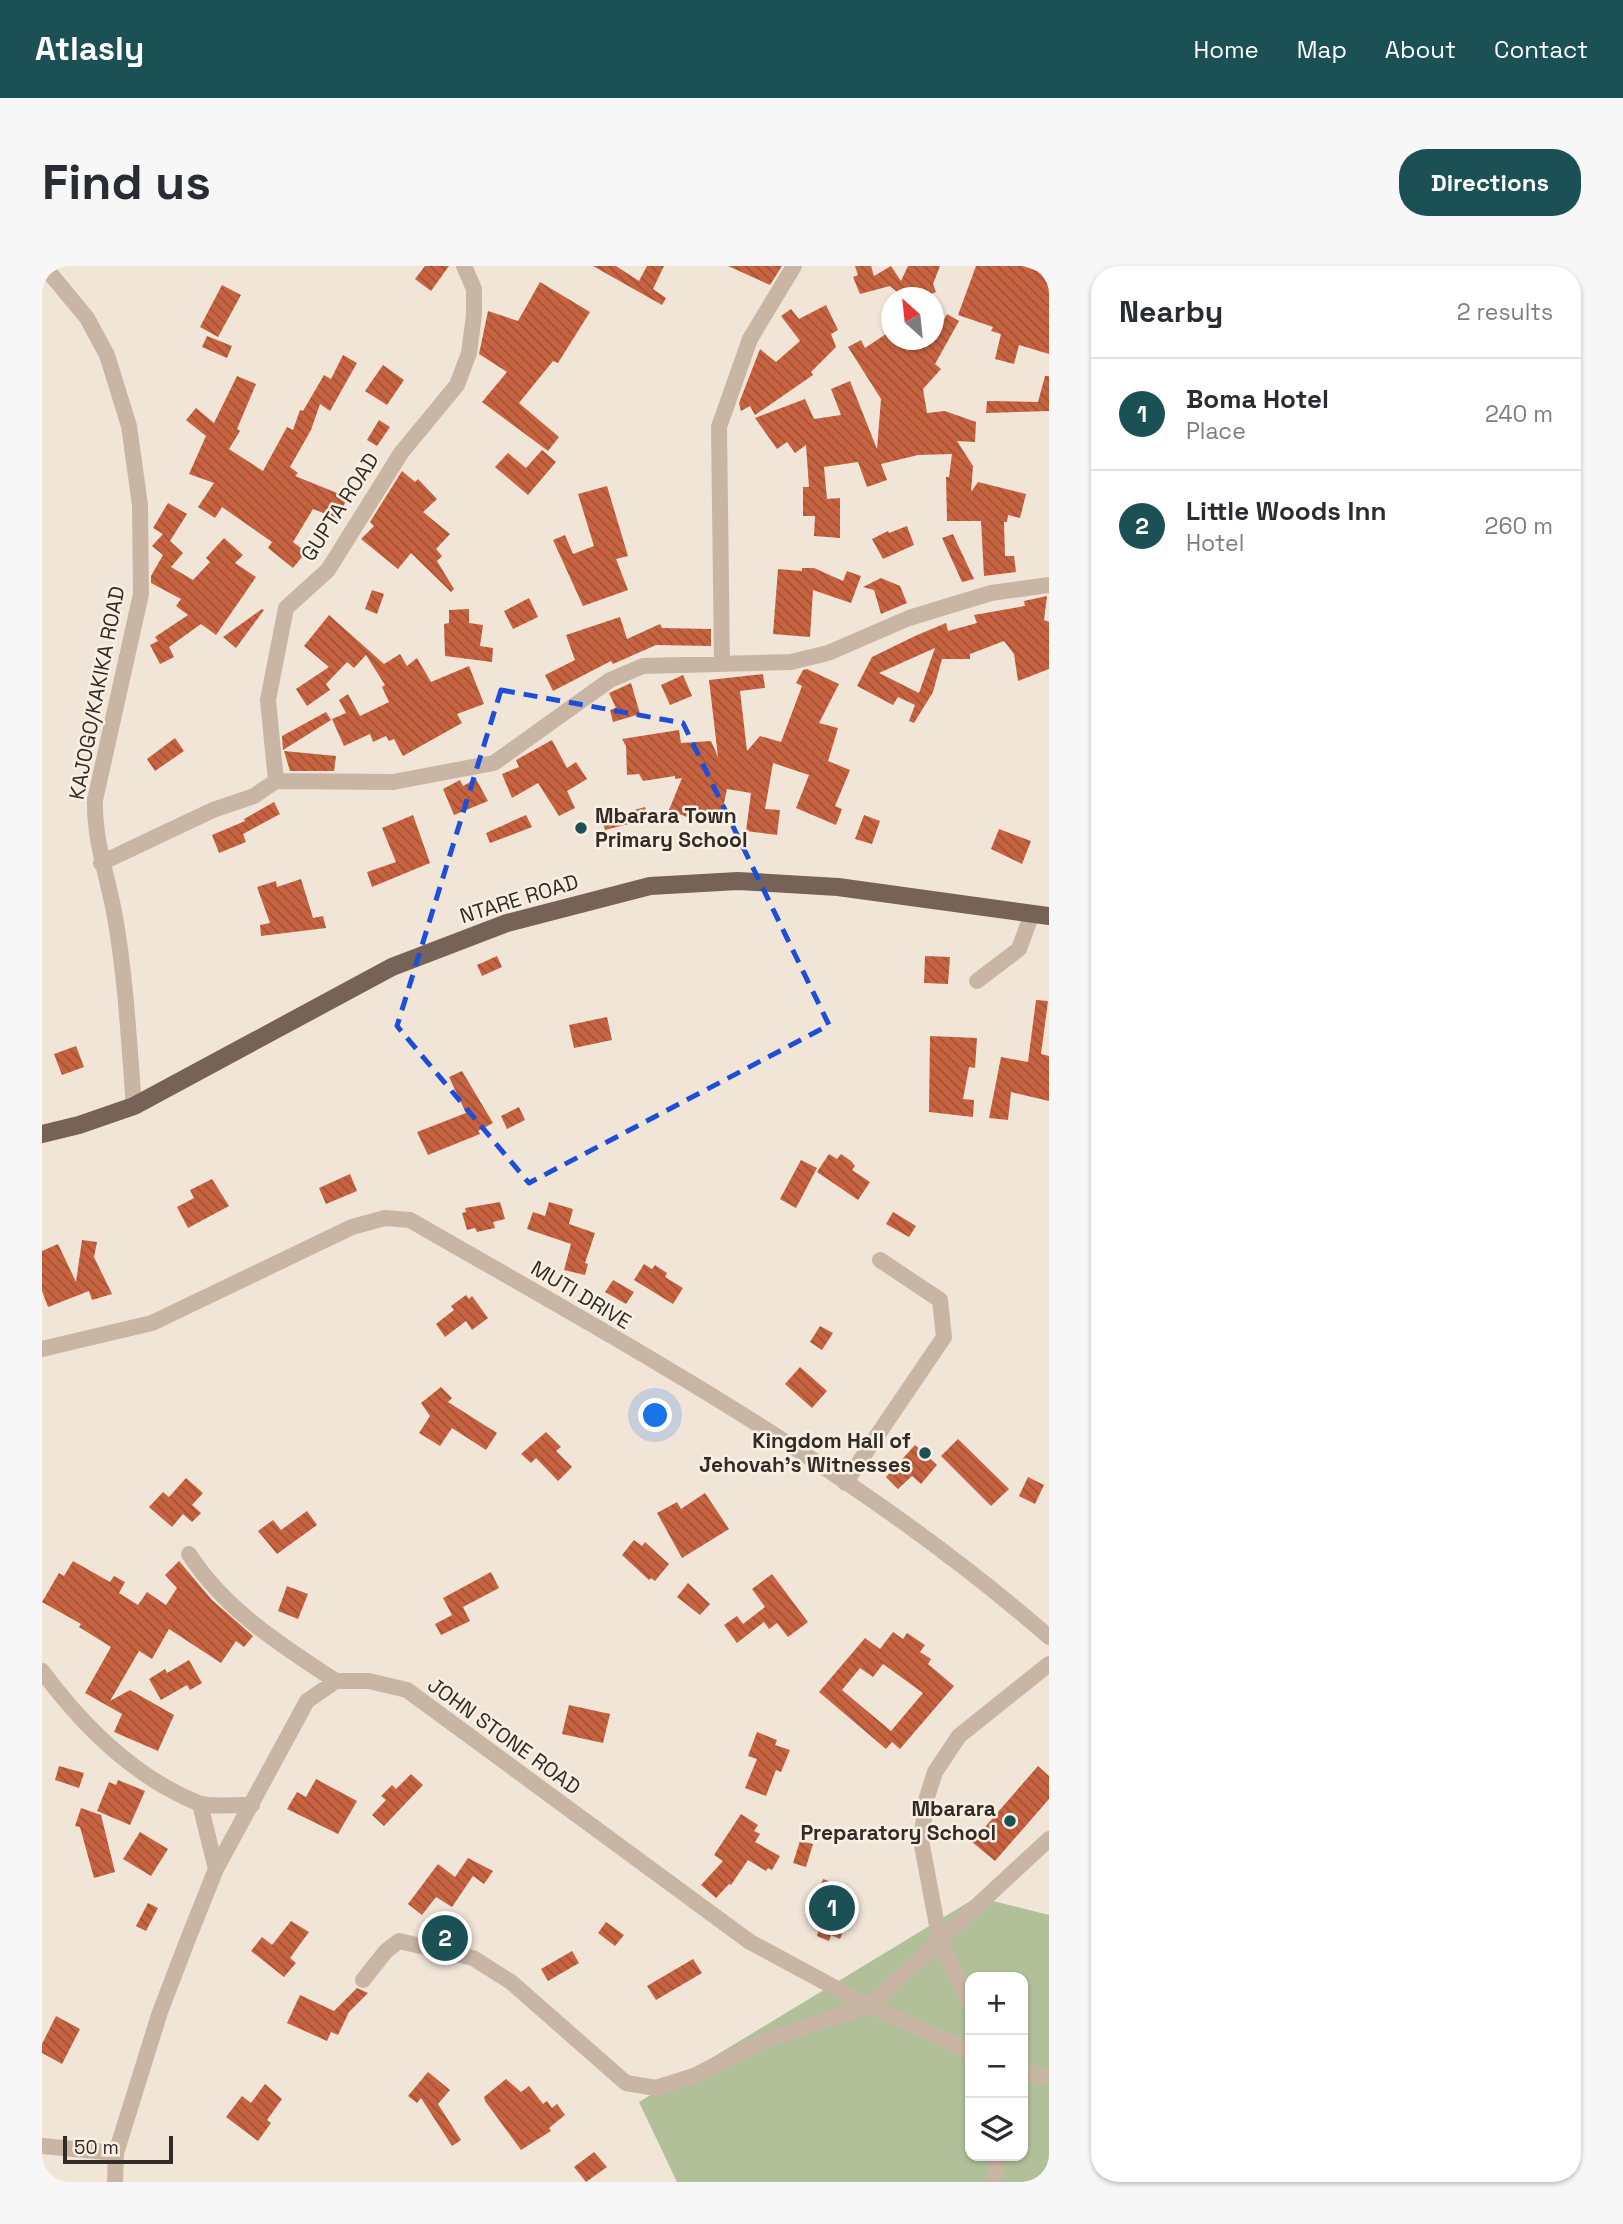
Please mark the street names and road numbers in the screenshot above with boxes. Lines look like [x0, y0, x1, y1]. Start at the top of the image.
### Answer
street label: GUPTA ROAD [295, 447, 385, 566]
street label: KAJOGO/KAKIKA ROAD [63, 584, 130, 802]
street label: NTARE ROAD [456, 868, 581, 929]
street label: MUTI DRIVE [526, 1254, 636, 1335]
street label: JOHN STONE ROAD [422, 1671, 586, 1800]

